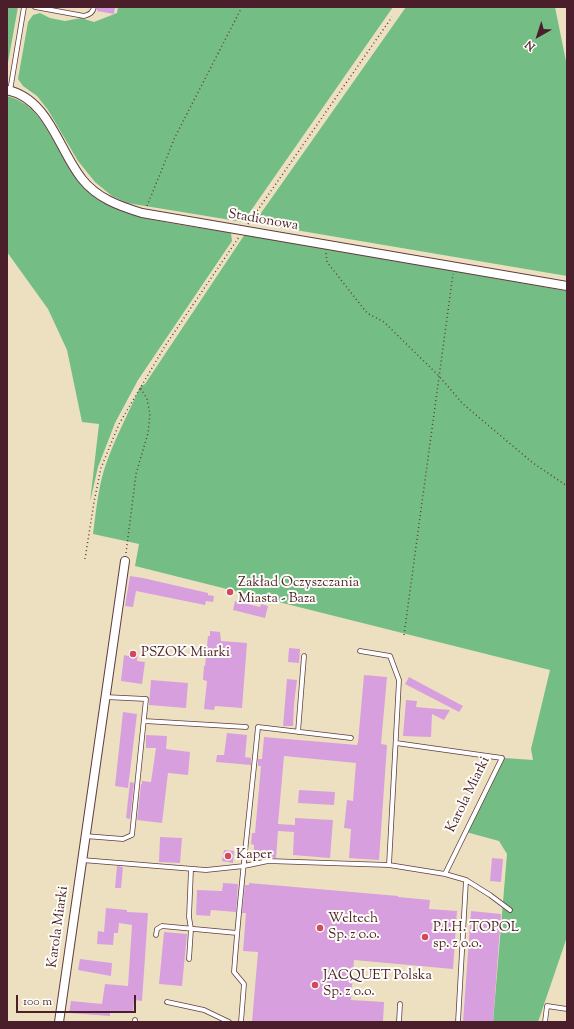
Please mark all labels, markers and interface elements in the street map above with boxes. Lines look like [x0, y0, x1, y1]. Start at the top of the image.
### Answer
north arrow [518, 16, 558, 56]
text: N [522, 36, 539, 54]
street label: Stadionowa [226, 207, 300, 235]
place label: Zakład Oczyszczania Miasta - Baza [238, 576, 359, 608]
marker: Zakład Oczyszczania Miasta - Baza [225, 587, 235, 597]
place label: PSZOK Miarki [141, 646, 230, 662]
marker: PSZOK Miarki [128, 649, 138, 659]
street label: Karola Miarki [443, 754, 495, 836]
place label: Kaper [236, 848, 272, 864]
marker: Kaper [223, 851, 233, 861]
street label: Karola Miarki [45, 885, 73, 969]
place label: Weltech Sp. z o.o. [328, 912, 380, 944]
place label: P.I.H. TOPOL sp. z o.o. [433, 921, 519, 954]
marker: Weltech Sp. z o.o. [315, 923, 325, 933]
marker: P.I.H. TOPOL sp. z o.o. [420, 932, 430, 942]
place label: JACQUET Polska Sp. z o.o. [323, 969, 432, 1002]
marker: JACQUET Polska Sp. z o.o. [310, 980, 320, 990]
scale bar [18, 987, 138, 1013]
text: 100 m [23, 993, 52, 1011]

